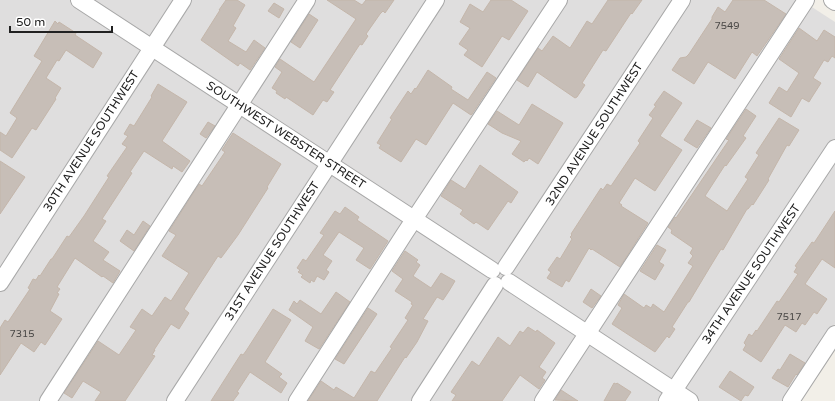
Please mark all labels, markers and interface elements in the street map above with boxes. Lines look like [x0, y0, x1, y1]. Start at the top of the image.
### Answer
scale bar [10, 8, 112, 34]
text: 50 m [16, 15, 45, 29]
house number: 7549 [714, 20, 740, 32]
street label: 32ND AVENUE SOUTHWEST [543, 59, 646, 208]
street label: 30TH AVENUE SOUTHWEST [40, 67, 142, 214]
street label: SOUTHWEST WEBSTER STREET [204, 78, 369, 192]
street label: 31ST AVENUE SOUTHWEST [222, 178, 323, 323]
street label: 34TH AVENUE SOUTHWEST [699, 201, 803, 346]
house number: 7517 [776, 311, 802, 323]
house number: 7315 [9, 328, 35, 340]

